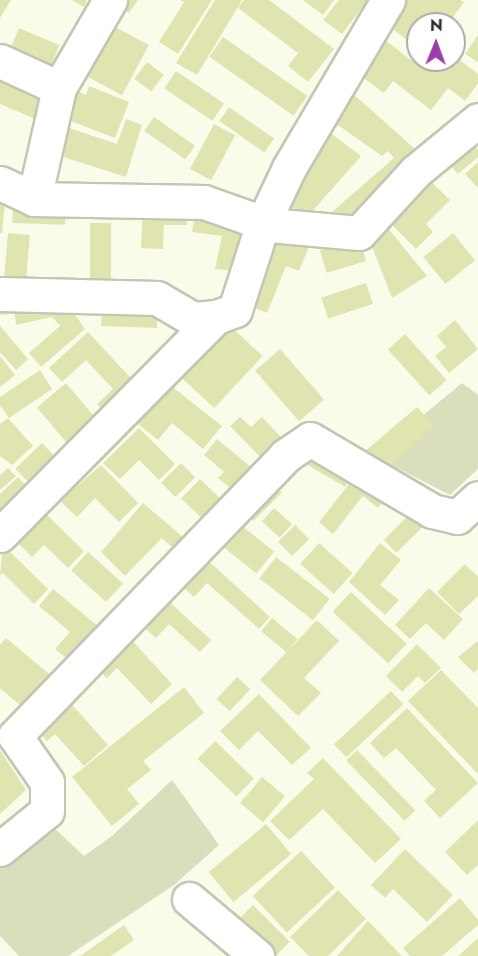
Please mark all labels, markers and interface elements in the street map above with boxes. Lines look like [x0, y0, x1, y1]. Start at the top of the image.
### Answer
north arrow [406, 12, 466, 72]
text: N [430, 14, 443, 37]

